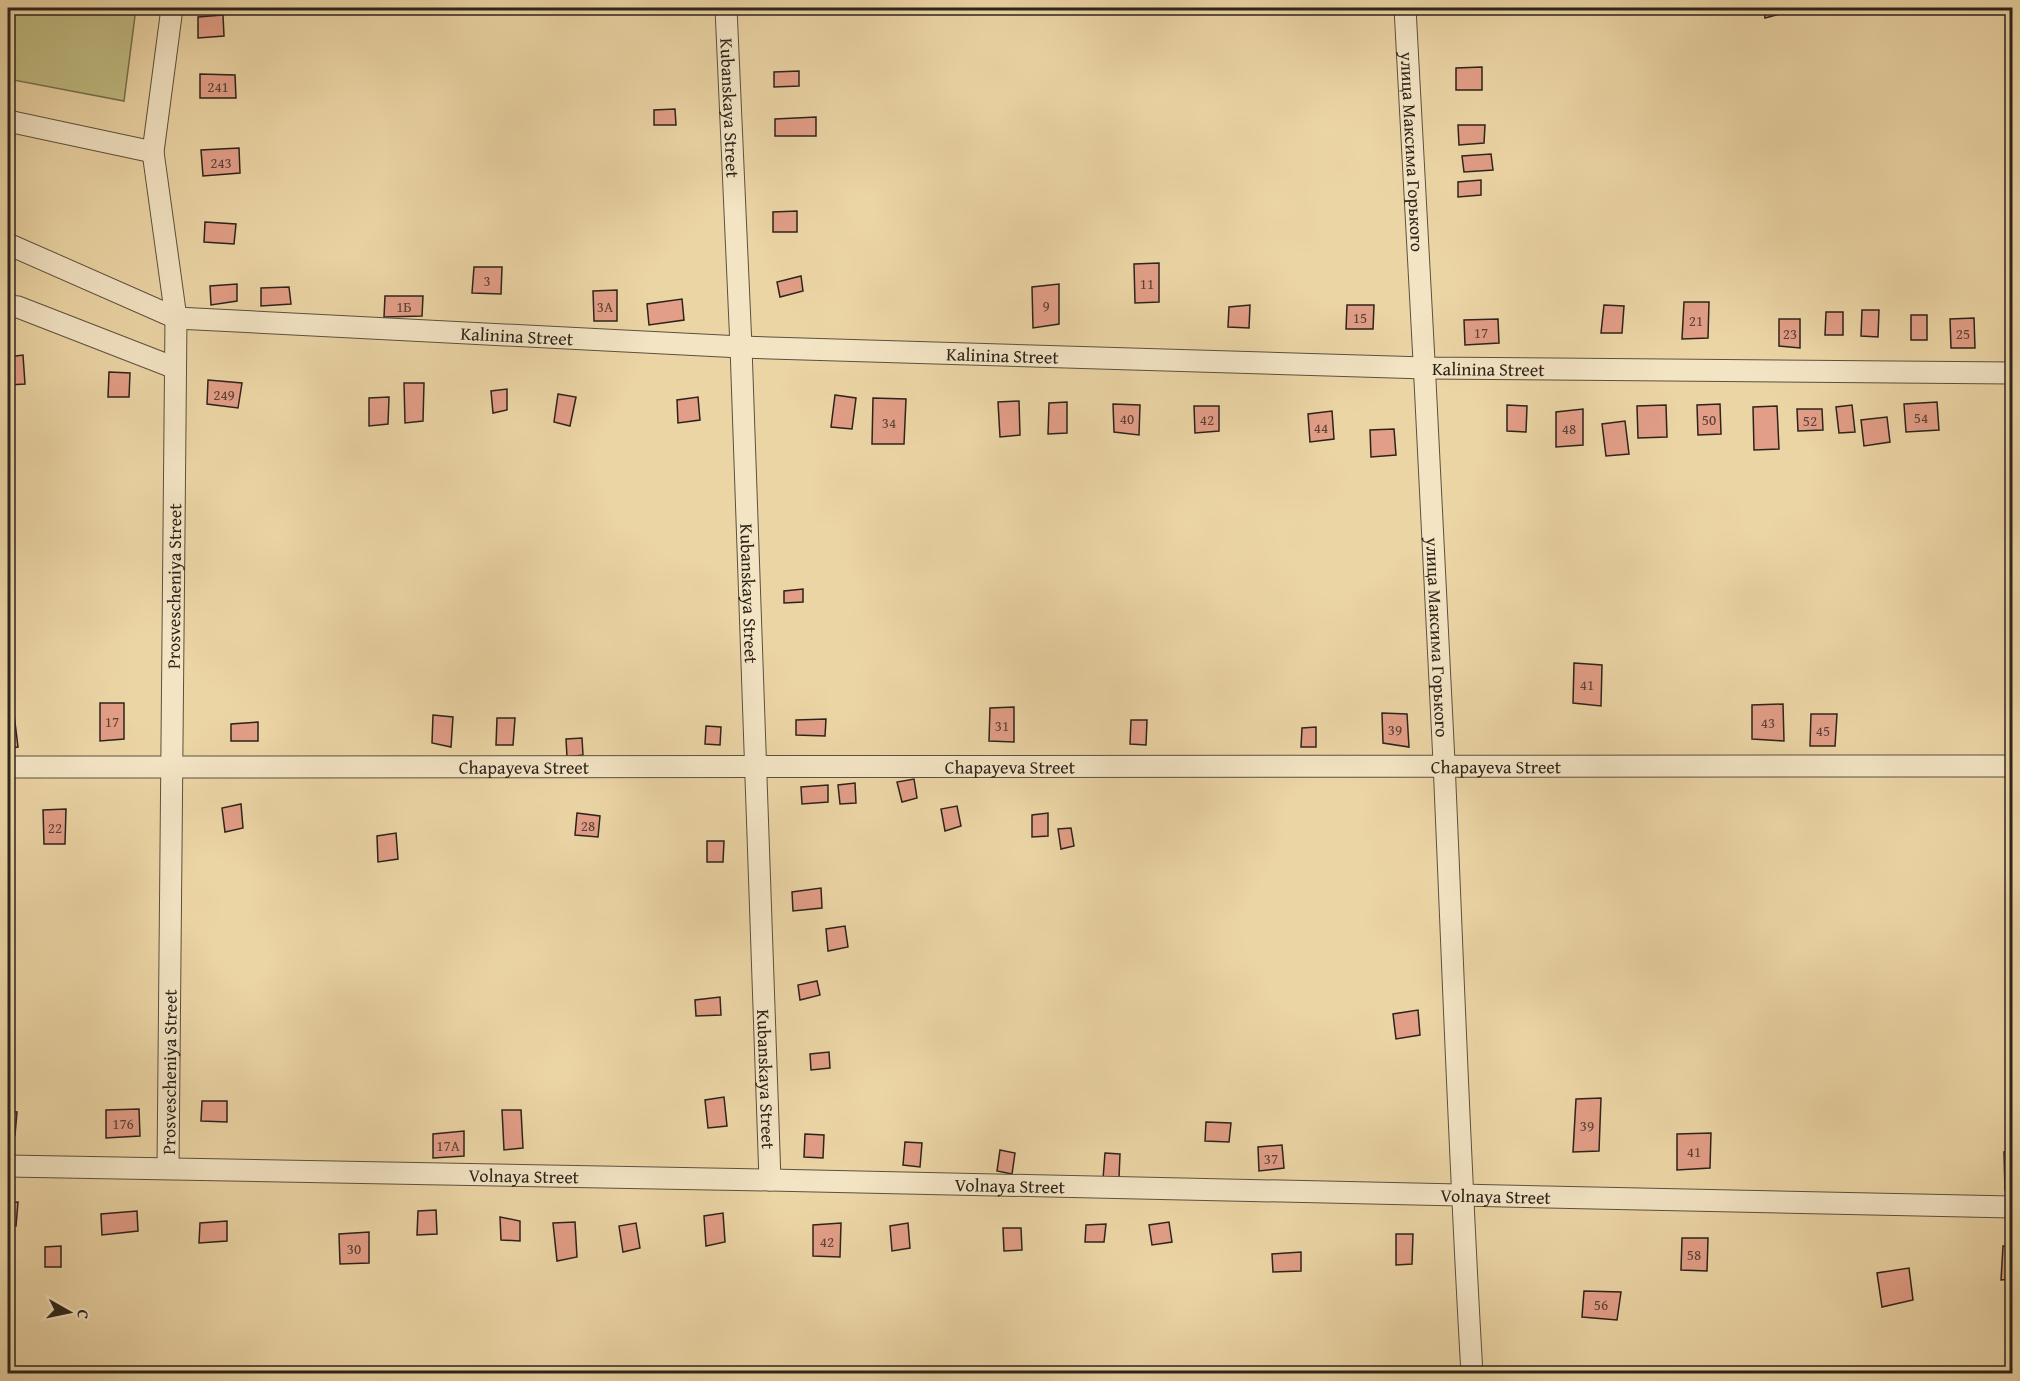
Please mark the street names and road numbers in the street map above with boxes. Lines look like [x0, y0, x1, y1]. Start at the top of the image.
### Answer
street label: Kubanskaya Street [714, 37, 747, 179]
street label: улица Максима Горького [1394, 50, 1432, 252]
street label: Kalinina Street [460, 319, 575, 352]
street label: Kalinina Street [946, 340, 1060, 370]
street label: Kalinina Street [1432, 355, 1545, 383]
street label: Prosvescheniya Street [159, 502, 188, 669]
street label: Kubanskaya Street [734, 523, 766, 665]
street label: улица Максима Горького [1419, 535, 1456, 738]
street label: Chapayeva Street [459, 753, 590, 780]
street label: Chapayeva Street [945, 753, 1076, 780]
street label: Chapayeva Street [1431, 753, 1562, 780]
street label: Prosvescheniya Street [155, 988, 183, 1155]
street label: Kubanskaya Street [751, 1009, 782, 1150]
street label: Volnaya Street [468, 1161, 580, 1190]
street label: Volnaya Street [954, 1171, 1066, 1200]
street label: Volnaya Street [1440, 1181, 1552, 1210]

